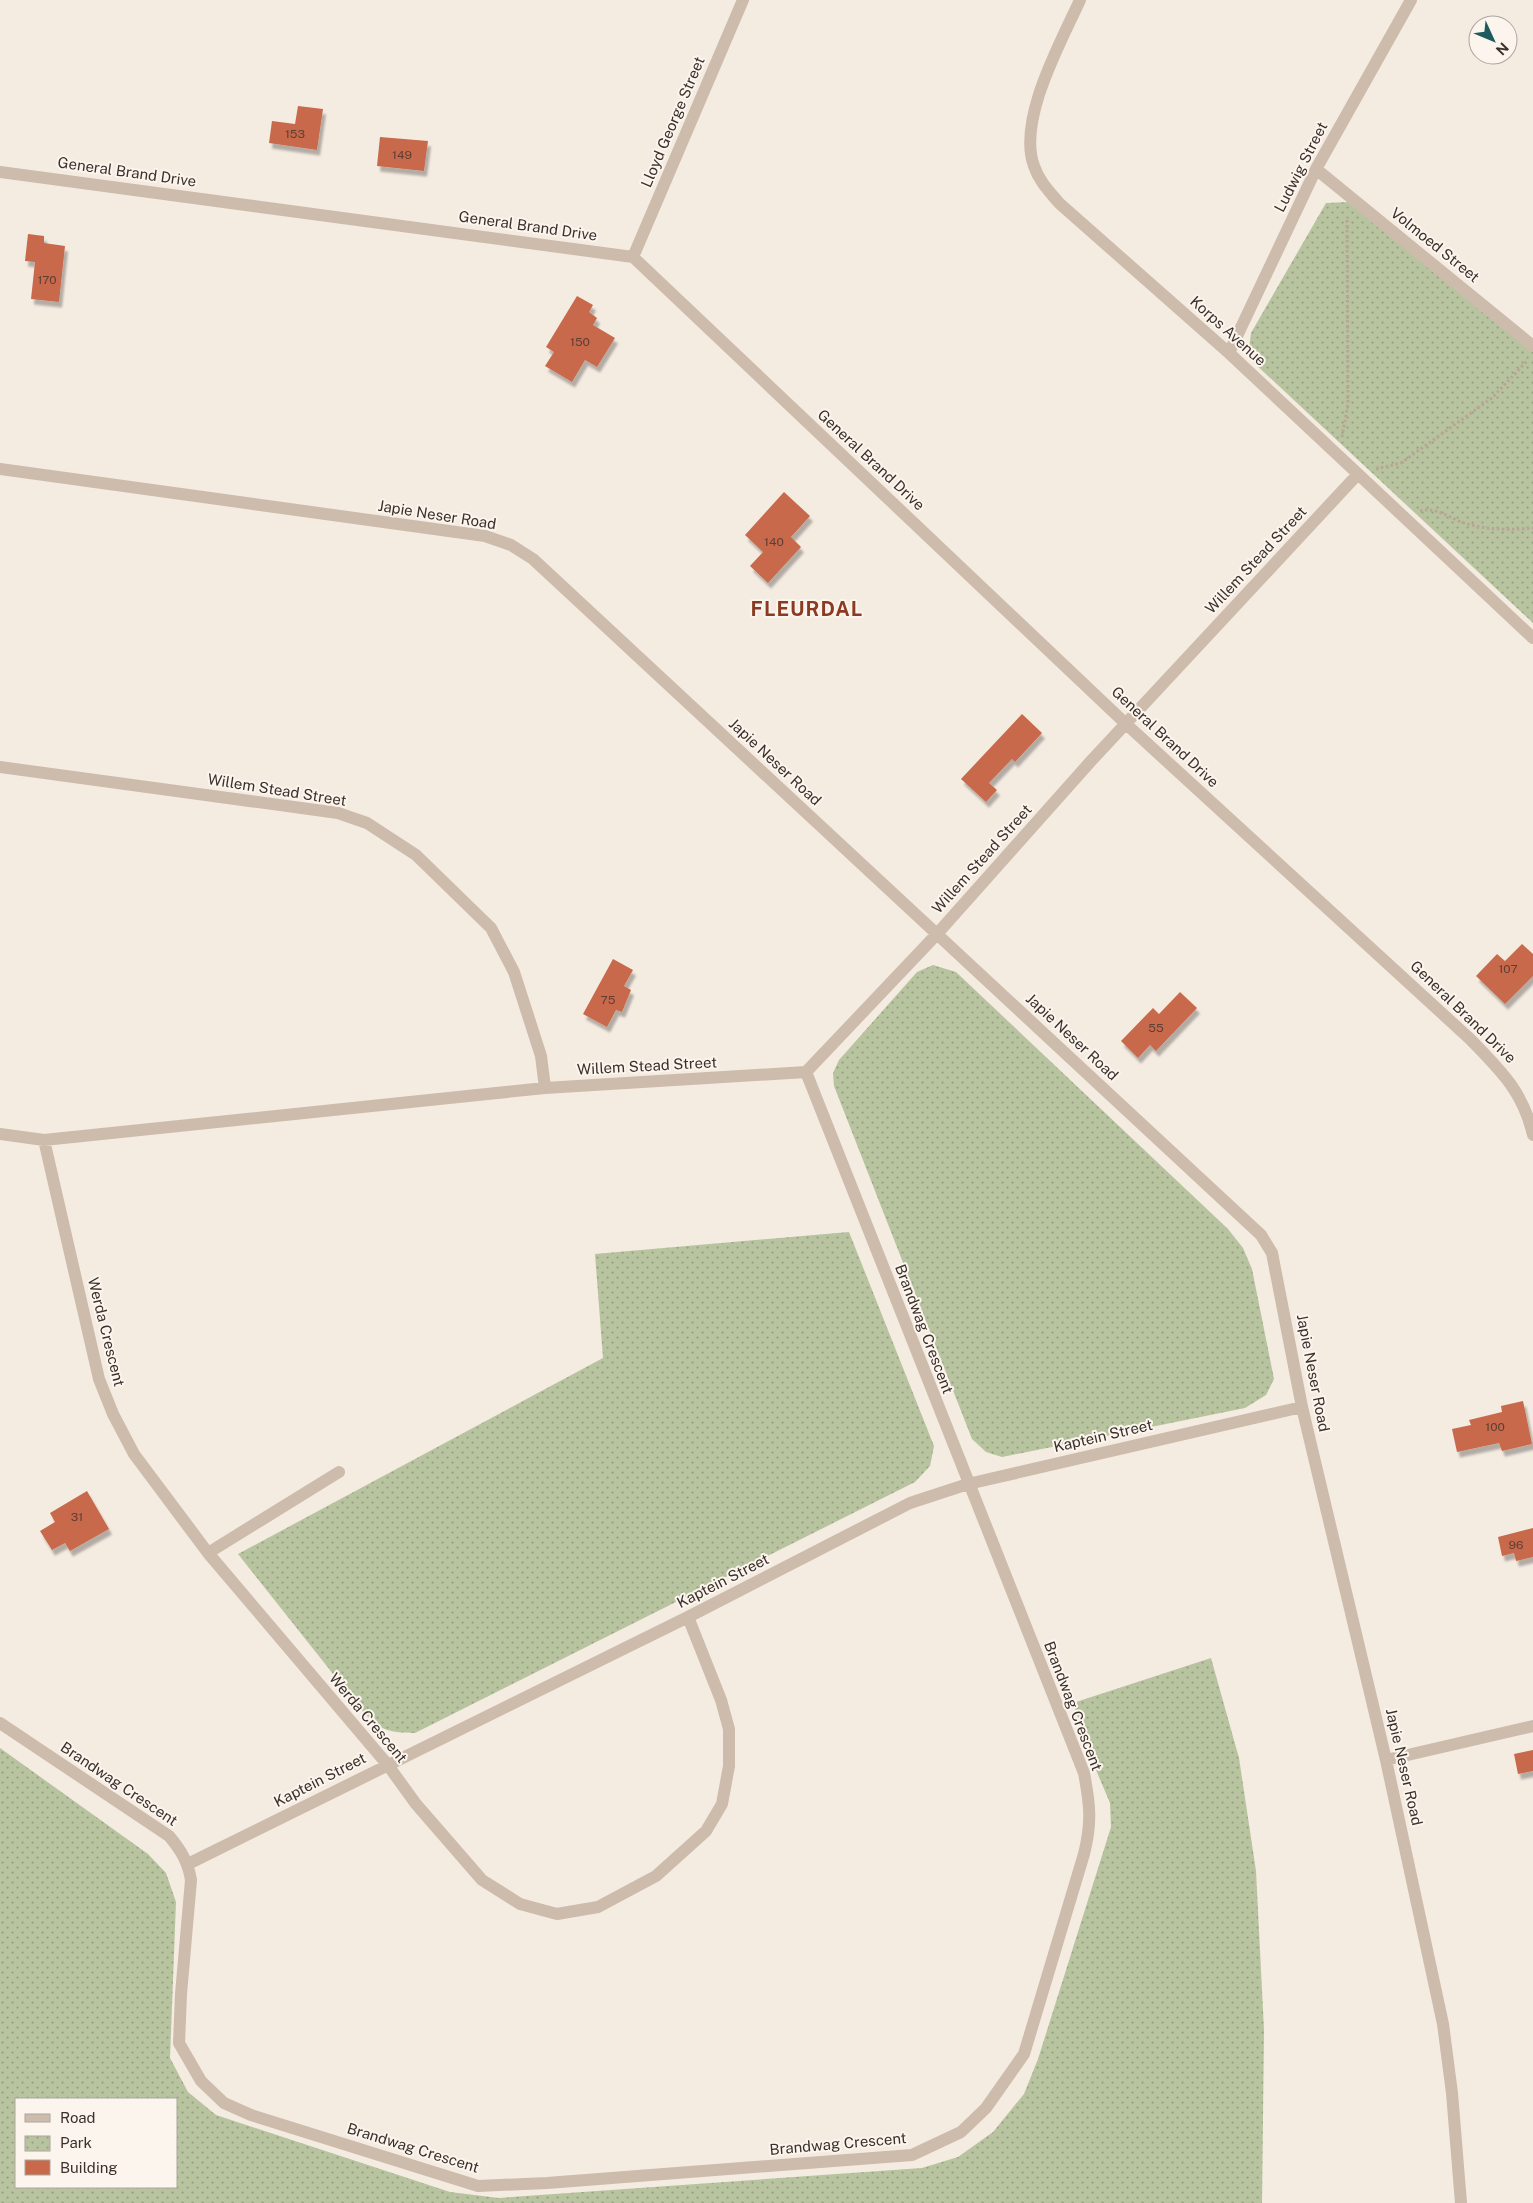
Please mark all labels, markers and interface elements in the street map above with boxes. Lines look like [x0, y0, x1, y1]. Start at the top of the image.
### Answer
north arrow [1468, 15, 1518, 65]
text: N [1493, 40, 1512, 59]
street label: Lloyd George Street [637, 54, 708, 190]
street label: Ludwig Street [1271, 119, 1331, 215]
house number: 153 [285, 127, 305, 141]
house number: 149 [392, 148, 412, 162]
street label: General Brand Drive [57, 153, 197, 190]
street label: Volmoed Street [1388, 204, 1483, 286]
street label: General Brand Drive [458, 207, 598, 244]
house number: 170 [37, 273, 57, 287]
street label: Korps Avenue [1187, 292, 1270, 369]
house number: 150 [570, 335, 590, 349]
street label: General Brand Drive [814, 406, 928, 514]
street label: Japie Neser Road [377, 497, 497, 532]
street label: Willem Stead Street [1202, 502, 1310, 617]
house number: 140 [764, 535, 784, 549]
district label: FLEURDAL [751, 597, 863, 621]
street label: General Brand Drive [1108, 683, 1222, 791]
street label: Japie Neser Road [726, 715, 825, 809]
street label: Willem Stead Street [207, 770, 348, 809]
street label: Willem Stead Street [928, 801, 1035, 916]
street label: General Brand Drive [1407, 957, 1520, 1066]
house number: 107 [1498, 962, 1518, 976]
street label: Japie Neser Road [1023, 990, 1122, 1084]
house number: 75 [601, 993, 616, 1007]
house number: 55 [1148, 1021, 1164, 1035]
street label: Willem Stead Street [577, 1053, 718, 1078]
street label: Brandwag Crescent [892, 1262, 957, 1396]
street label: Werda Crescent [85, 1276, 128, 1388]
street label: Japie Neser Road [1294, 1313, 1333, 1433]
street label: Kaptein Street [1052, 1416, 1154, 1455]
house number: 100 [1485, 1420, 1505, 1434]
house number: 31 [71, 1510, 83, 1524]
house number: 96 [1509, 1538, 1523, 1552]
street label: Kaptein Street [674, 1550, 772, 1611]
street label: Brandwag Crescent [1041, 1639, 1106, 1773]
street label: Werda Crescent [326, 1669, 411, 1766]
street label: Japie Neser Road [1383, 1707, 1426, 1827]
street label: Brandwag Crescent [58, 1738, 181, 1829]
street label: Kaptein Street [271, 1749, 369, 1810]
legend [15, 2098, 178, 2188]
text: Road [60, 2109, 96, 2126]
street label: Brandwag Crescent [345, 2119, 481, 2176]
street label: Brandwag Crescent [769, 2129, 907, 2158]
text: Park [60, 2134, 92, 2151]
text: Building [60, 2159, 118, 2176]

